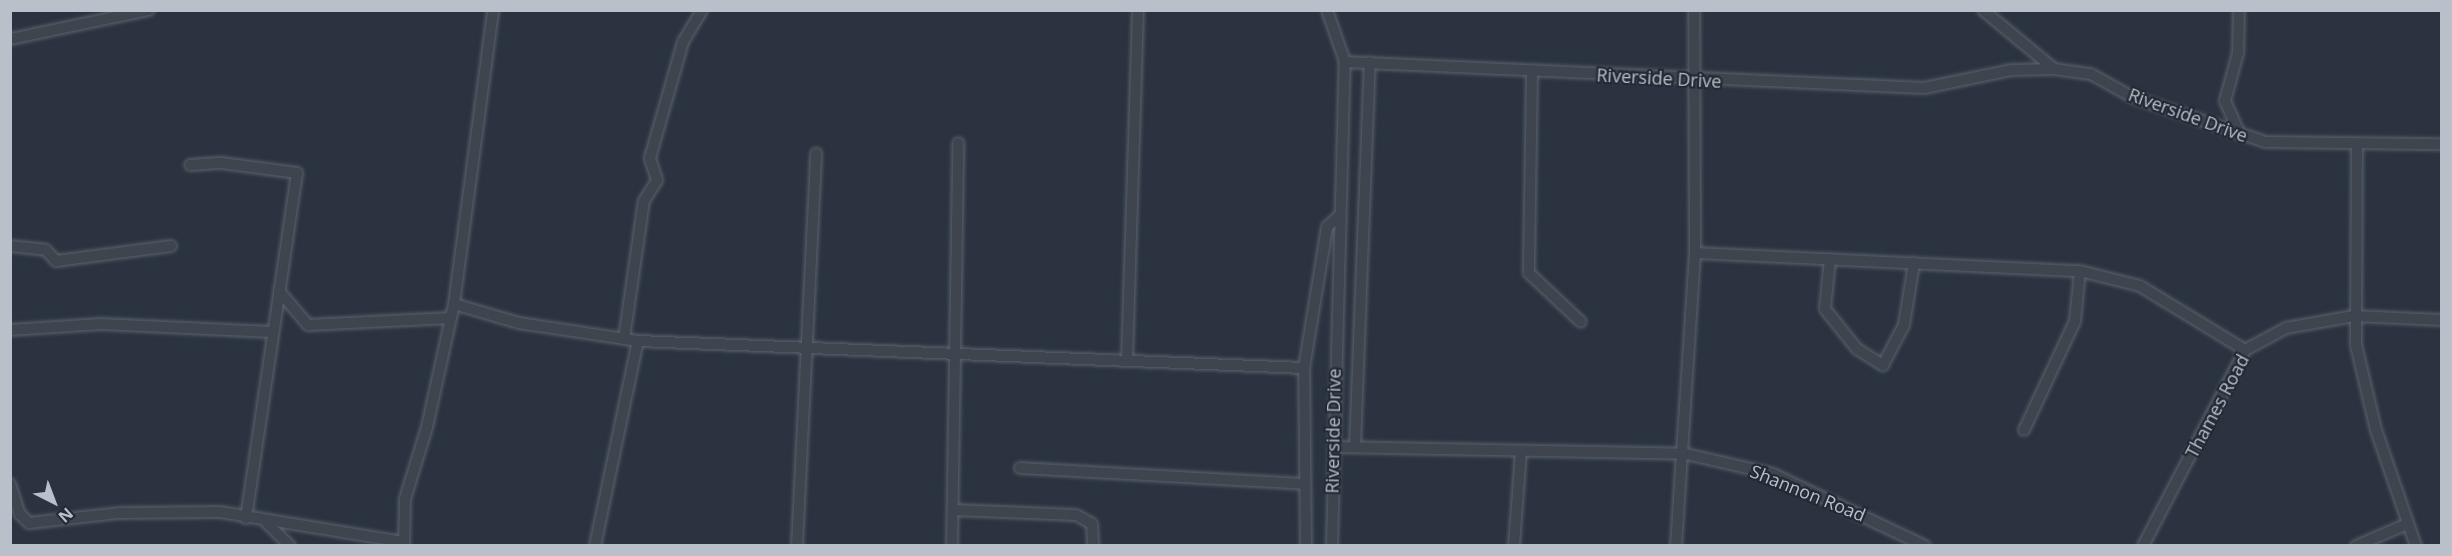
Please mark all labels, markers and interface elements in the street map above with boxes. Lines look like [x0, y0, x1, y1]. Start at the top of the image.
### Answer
street label: Riverside Drive [1596, 64, 1722, 92]
street label: Riverside Drive [2126, 83, 2250, 147]
street label: Thames Road [2181, 351, 2253, 461]
street label: Riverside Drive [1321, 368, 1345, 494]
street label: Shannon Road [1747, 460, 1869, 526]
north arrow [24, 472, 84, 532]
text: N [54, 503, 78, 528]

